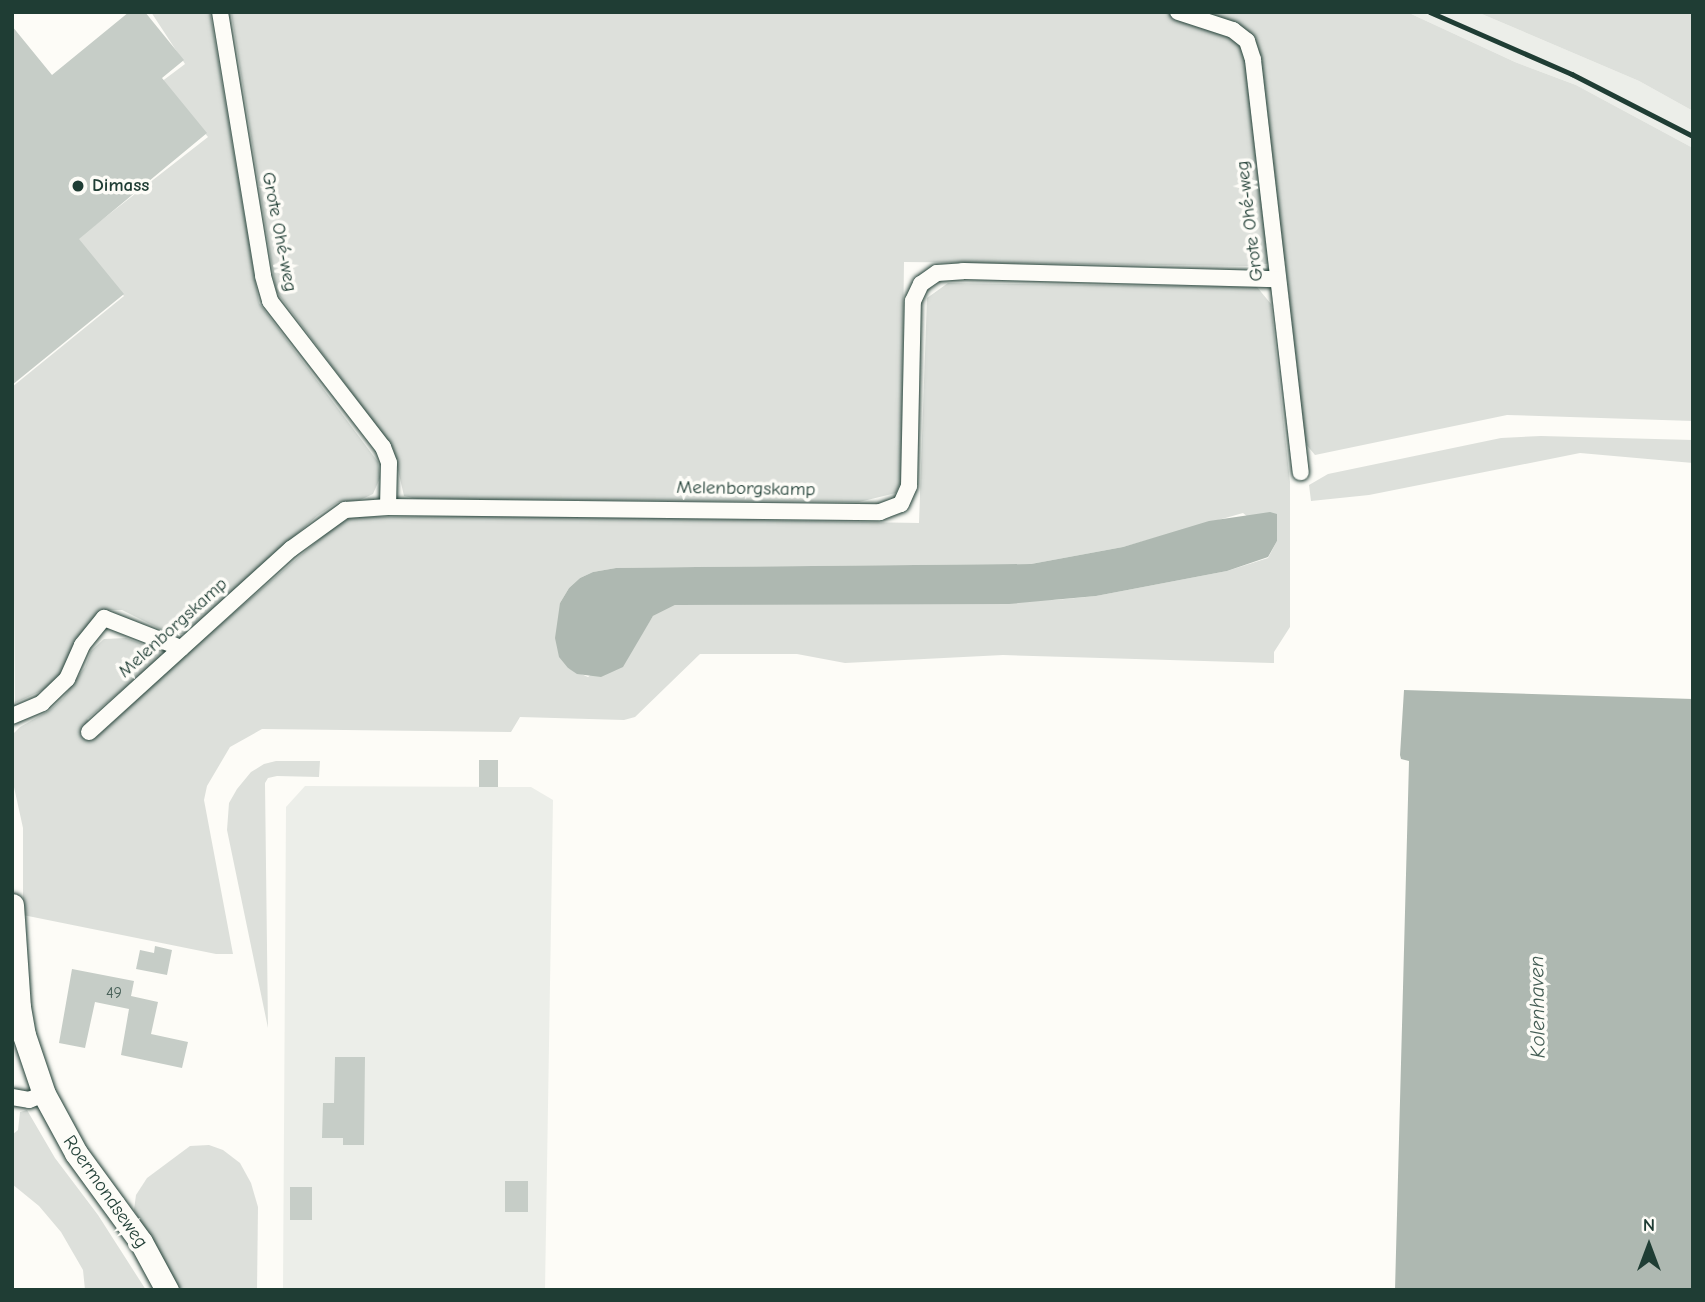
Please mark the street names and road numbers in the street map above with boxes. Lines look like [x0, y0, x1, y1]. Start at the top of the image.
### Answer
street label: Grote Ohé-weg [1231, 159, 1269, 283]
street label: Grote Ohé-weg [256, 170, 302, 294]
street label: Melenborgskamp [676, 476, 816, 502]
street label: Melenborgskamp [114, 573, 232, 683]
street label: Roermondseweg [58, 1131, 152, 1253]

